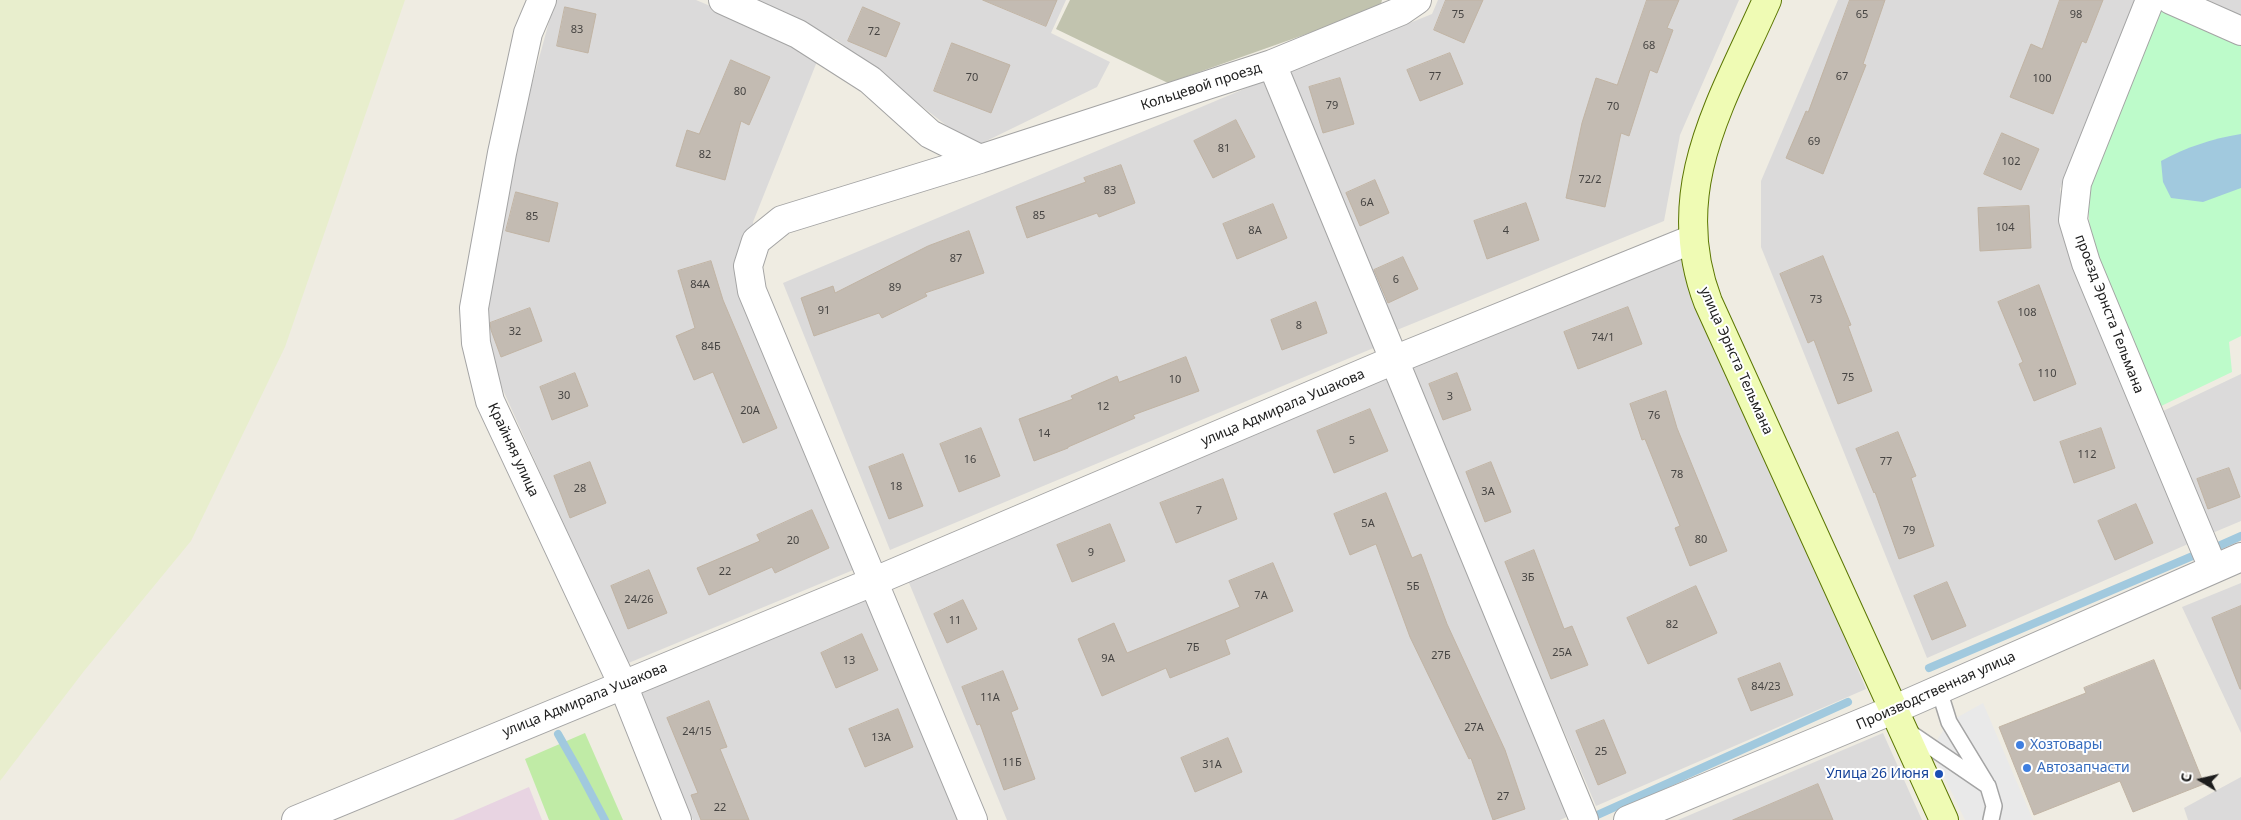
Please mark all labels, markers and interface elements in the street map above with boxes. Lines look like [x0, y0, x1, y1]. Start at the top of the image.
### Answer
house number: 75 [1452, 8, 1464, 22]
house number: 65 [1856, 8, 1868, 22]
house number: 98 [2070, 8, 2082, 22]
house number: 83 [571, 23, 583, 37]
house number: 72 [868, 25, 880, 39]
house number: 68 [1643, 39, 1655, 53]
street label: Кольцевой проезд [1139, 60, 1263, 114]
house number: 77 [1429, 70, 1441, 84]
house number: 67 [1836, 70, 1848, 84]
house number: 70 [966, 71, 978, 85]
house number: 100 [2033, 72, 2051, 86]
house number: 80 [734, 85, 746, 99]
house number: 79 [1326, 99, 1338, 113]
house number: 70 [1607, 100, 1619, 114]
house number: 69 [1808, 135, 1820, 149]
house number: 81 [1218, 142, 1230, 156]
house number: 82 [699, 148, 711, 162]
house number: 102 [2002, 155, 2020, 169]
house number: 72/2 [1579, 173, 1601, 187]
house number: 83 [1104, 184, 1116, 198]
house number: 6А [1360, 196, 1374, 210]
house number: 85 [1033, 209, 1045, 223]
house number: 85 [526, 210, 538, 224]
house number: 104 [1996, 221, 2014, 235]
house number: 8А [1248, 224, 1262, 238]
house number: 4 [1503, 224, 1509, 238]
street label: проезд Эрнста Тельмана [2071, 232, 2147, 396]
house number: 87 [950, 252, 962, 266]
house number: 6 [1393, 273, 1399, 287]
house number: 84А [690, 278, 710, 292]
house number: 89 [889, 281, 901, 295]
street label: улица Эрнста Тельмана [1696, 284, 1776, 438]
house number: 73 [1810, 293, 1822, 307]
house number: 91 [818, 304, 830, 318]
house number: 108 [2018, 306, 2036, 320]
house number: 8 [1296, 319, 1302, 333]
house number: 32 [509, 325, 521, 339]
house number: 74/1 [1592, 331, 1614, 345]
house number: 84Б [701, 340, 721, 354]
street label: улица Адмирала Ушакова [1199, 366, 1367, 450]
house number: 110 [2038, 367, 2056, 381]
house number: 75 [1842, 371, 1854, 385]
house number: 10 [1169, 373, 1181, 387]
house number: 30 [558, 389, 570, 403]
house number: 3 [1447, 390, 1453, 404]
street label: Крайняя улица [484, 400, 542, 500]
house number: 12 [1097, 400, 1109, 414]
house number: 20А [740, 404, 760, 418]
house number: 76 [1648, 409, 1660, 423]
house number: 14 [1038, 427, 1050, 441]
house number: 5 [1349, 434, 1355, 448]
house number: 112 [2078, 448, 2096, 462]
house number: 16 [964, 453, 976, 467]
house number: 77 [1880, 455, 1892, 469]
house number: 78 [1671, 468, 1683, 482]
house number: 18 [890, 480, 902, 494]
house number: 28 [574, 482, 586, 496]
house number: 3А [1481, 485, 1495, 499]
house number: 7 [1196, 504, 1202, 518]
house number: 5А [1361, 517, 1375, 531]
house number: 79 [1903, 524, 1915, 538]
house number: 80 [1695, 533, 1707, 547]
house number: 20 [787, 534, 799, 548]
house number: 9 [1088, 546, 1094, 560]
house number: 22 [719, 565, 731, 579]
house number: 3Б [1521, 571, 1535, 585]
house number: 5Б [1406, 580, 1420, 594]
house number: 7А [1254, 589, 1268, 603]
house number: 24/26 [624, 593, 654, 607]
house number: 11 [949, 614, 961, 628]
house number: 82 [1666, 618, 1678, 632]
house number: 7Б [1186, 641, 1200, 655]
house number: 25А [1552, 646, 1572, 660]
street label: Производственная улица [1854, 648, 2018, 734]
house number: 27Б [1431, 649, 1451, 663]
house number: 9А [1101, 652, 1115, 666]
house number: 13 [843, 654, 855, 668]
street label: улица Адмирала Ушакова [500, 659, 670, 741]
house number: 84/23 [1751, 680, 1781, 694]
house number: 11А [980, 691, 1000, 705]
house number: 27А [1464, 721, 1484, 735]
house number: 24/15 [682, 725, 712, 739]
house number: 13А [871, 731, 891, 745]
place label: Хозтовары [2030, 737, 2102, 753]
marker: Хозтовары [2014, 739, 2026, 751]
house number: 25 [1595, 745, 1607, 759]
north arrow [2176, 755, 2226, 805]
house number: 11Б [1002, 756, 1022, 770]
house number: 31А [1202, 758, 1222, 772]
place label: Автозапчасти [2037, 760, 2130, 776]
marker: Автозапчасти [2021, 762, 2033, 774]
place label: Улица 26 Июня [1826, 766, 1929, 782]
marker: Улица 26 Июня [1933, 768, 1945, 780]
text: С [2176, 772, 2196, 784]
house number: 27 [1497, 790, 1509, 804]
house number: 22 [714, 801, 726, 815]

